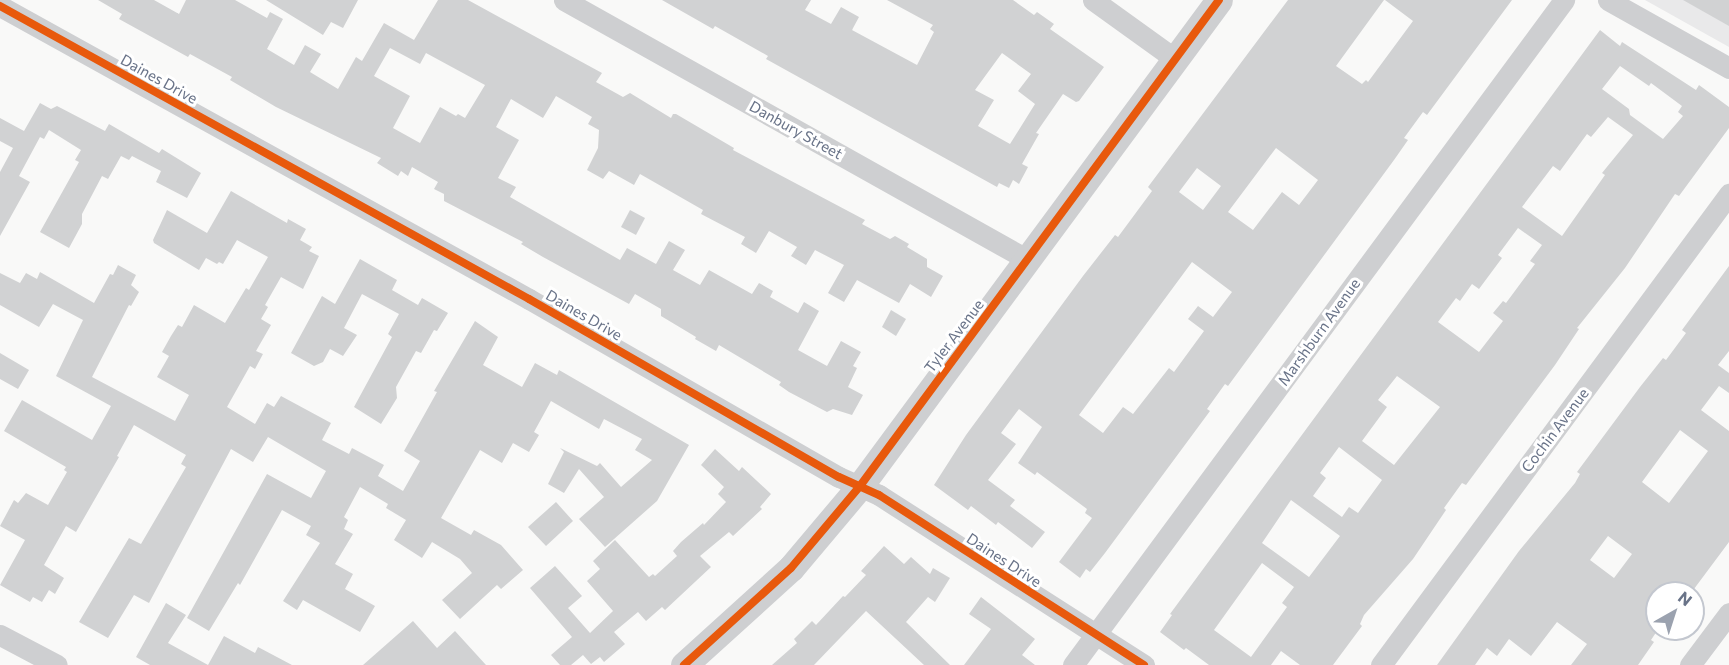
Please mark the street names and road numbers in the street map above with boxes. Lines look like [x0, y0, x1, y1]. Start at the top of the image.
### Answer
street label: Daines Drive [117, 50, 201, 108]
street label: Danbury Street [746, 97, 846, 163]
street label: Marshburn Avenue [1274, 275, 1364, 389]
street label: Daines Drive [543, 286, 625, 344]
street label: Tyler Avenue [921, 296, 987, 376]
street label: Cochin Avenue [1518, 384, 1592, 476]
street label: Daines Drive [963, 529, 1045, 591]

